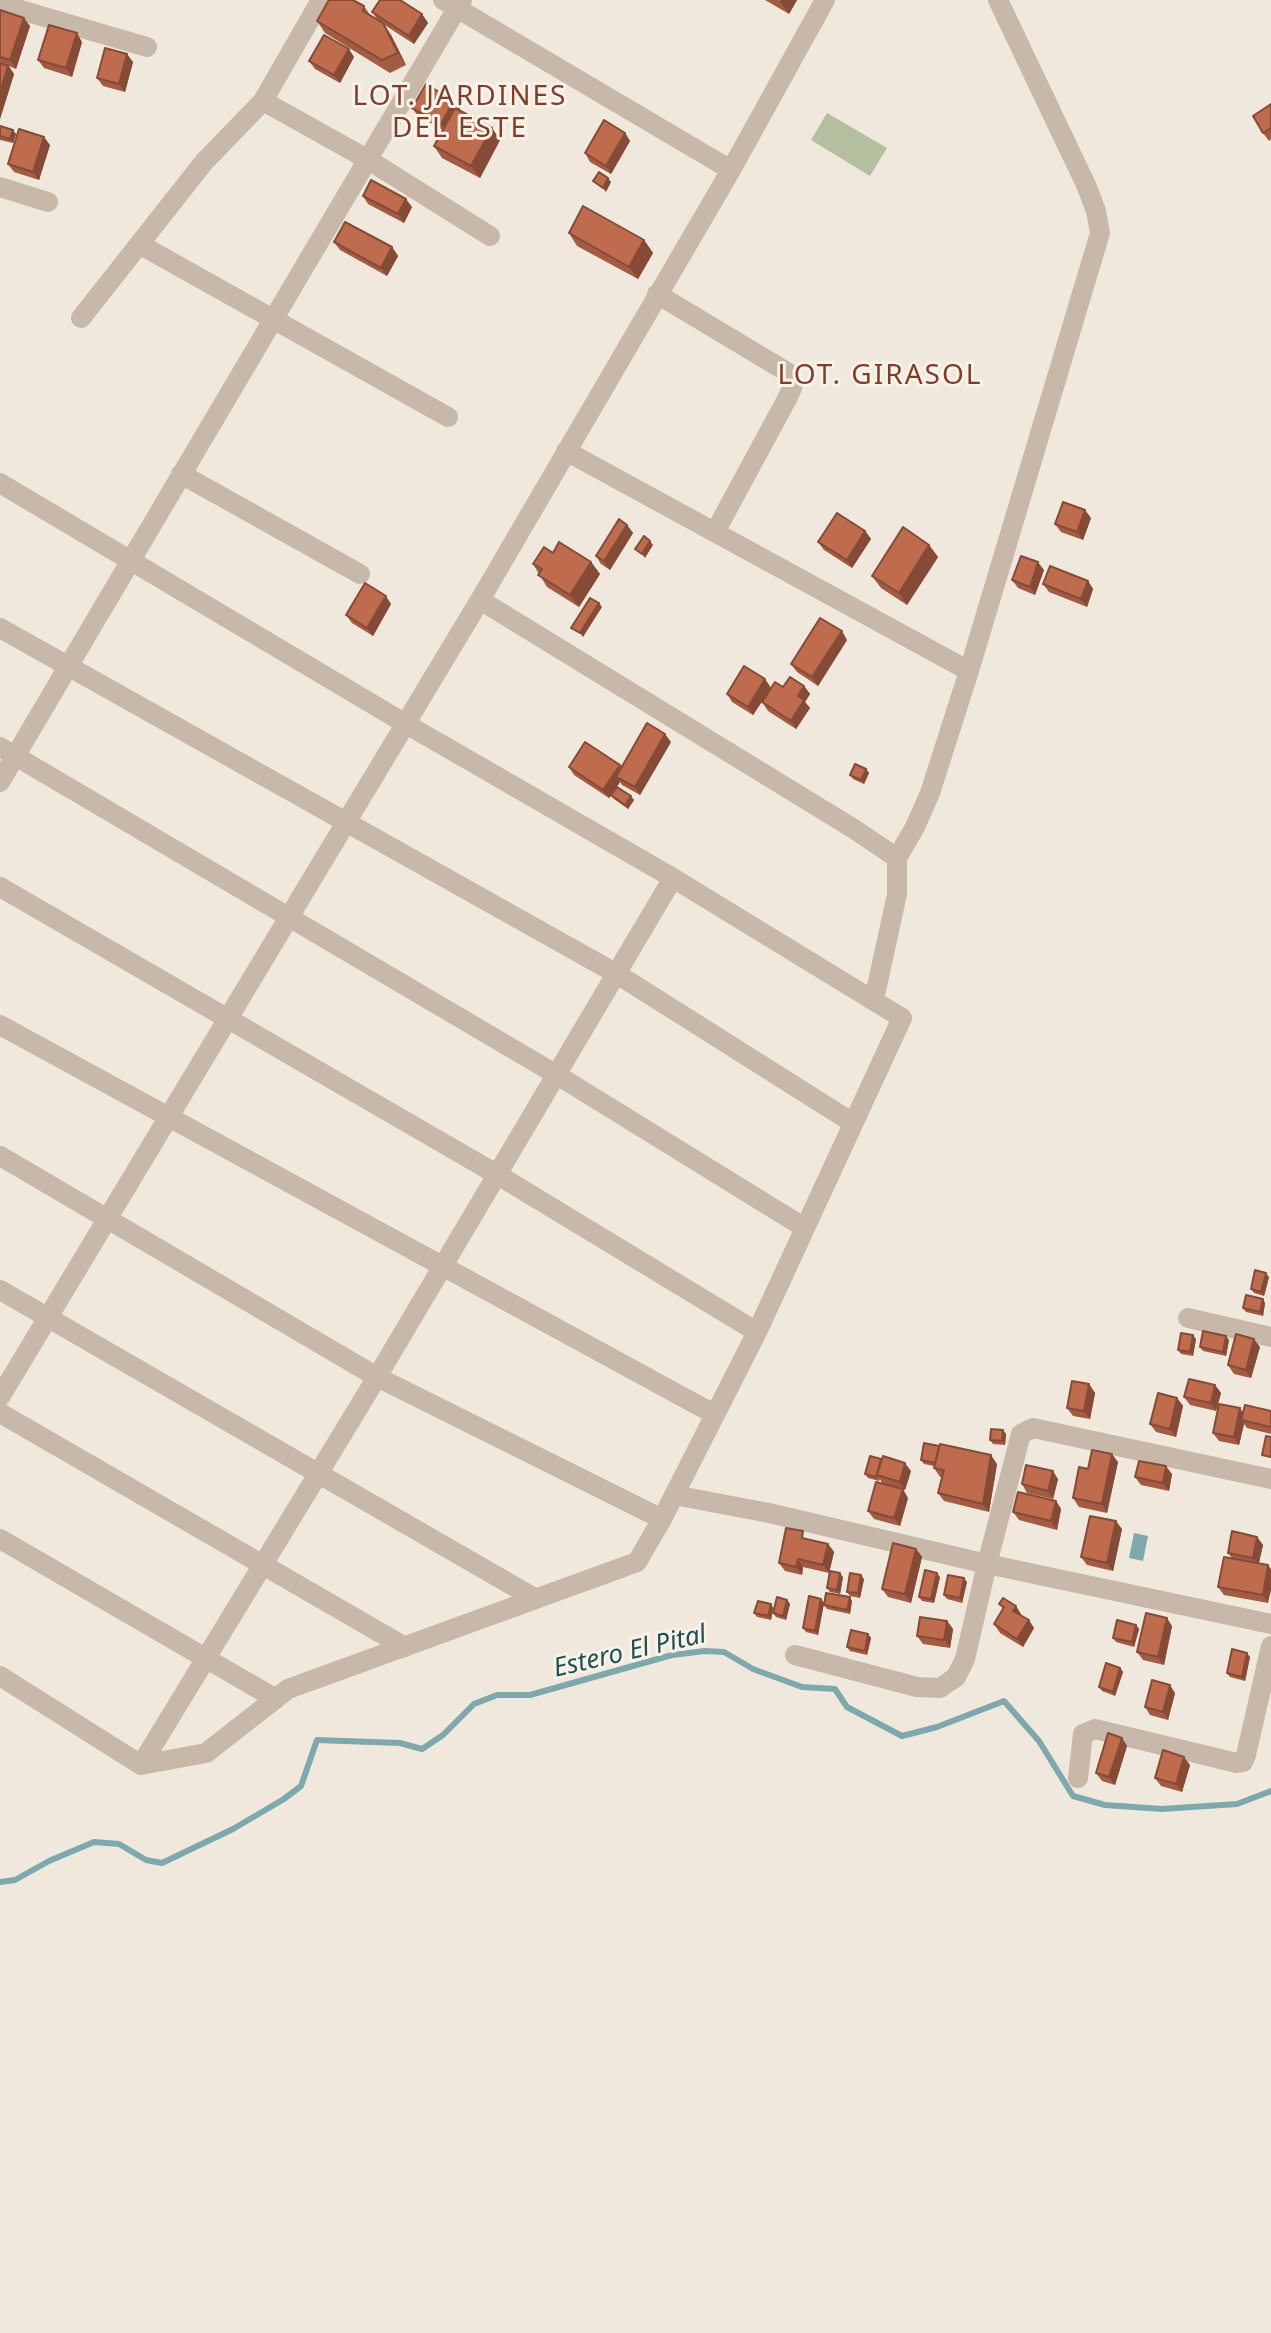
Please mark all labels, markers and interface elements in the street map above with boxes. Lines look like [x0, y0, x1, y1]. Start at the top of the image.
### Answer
district label: LOT. JARDINES DEL ESTE [353, 80, 567, 146]
district label: LOT. GIRASOL [778, 359, 982, 393]
water label: Estero El Pital [551, 1619, 709, 1685]

